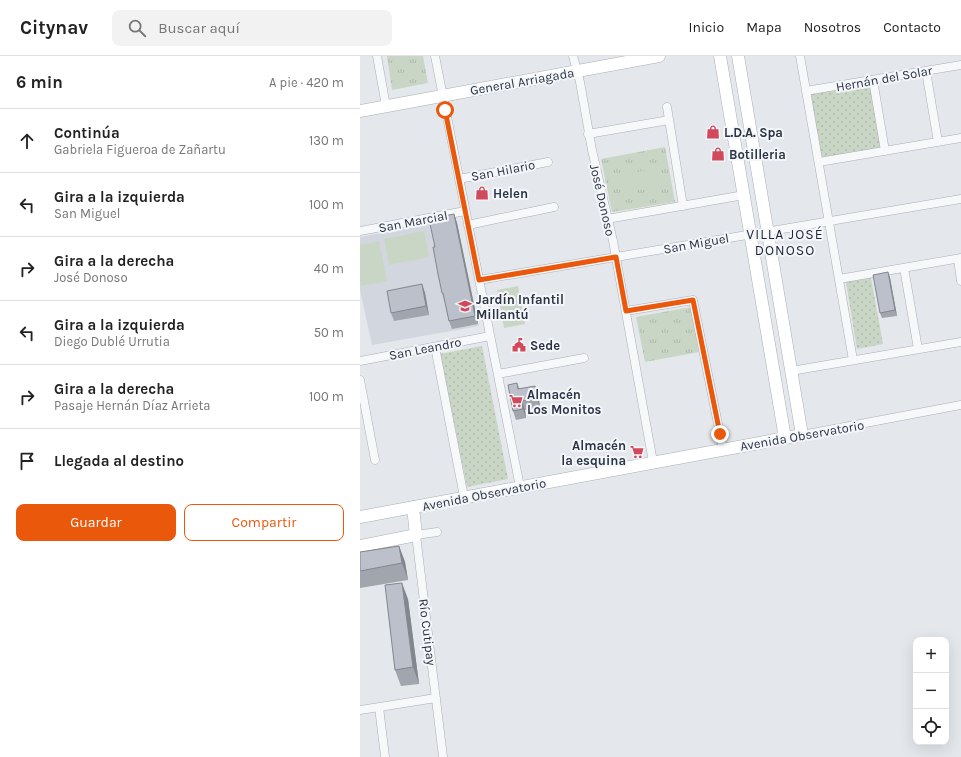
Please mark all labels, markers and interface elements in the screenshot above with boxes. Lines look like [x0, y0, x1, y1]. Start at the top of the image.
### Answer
search box [112, 10, 392, 46]
text: Citynav [20, 17, 88, 39]
icon: search [126, 17, 148, 39]
text: Buscar aquí [158, 19, 240, 37]
text: Inicio [689, 19, 724, 36]
text: Mapa [746, 19, 782, 36]
text: Nosotros [804, 19, 861, 36]
text: Contacto [883, 19, 941, 36]
street label: Hernán del Solar [835, 63, 934, 94]
street label: General Arriagada [469, 65, 575, 98]
text: 6 min [16, 72, 63, 92]
text: A pie · 420 m [269, 75, 344, 90]
route start [436, 101, 454, 119]
text: Continúa [54, 124, 120, 142]
shop icon: L.D.A. Spa [705, 124, 721, 140]
place label: L.D.A. Spa [724, 125, 783, 140]
icon: ahead [16, 130, 38, 152]
text: 130 m [309, 133, 344, 148]
text: Gabriela Figueroa de Zañartu [54, 142, 226, 157]
shop icon: Botilleria [710, 146, 726, 162]
place label: Botilleria [729, 147, 786, 162]
street label: San Hilario [470, 157, 536, 184]
street label: José Donoso [587, 163, 618, 238]
shop icon: Helen [474, 185, 490, 201]
place label: Helen [493, 186, 528, 201]
text: Gira a la izquierda [54, 188, 185, 206]
icon: left [16, 194, 38, 216]
text: 100 m [309, 197, 344, 212]
text: San Miguel [54, 206, 120, 221]
street label: San Marcial [377, 207, 449, 236]
district label: VILLA JOSÉ DONOSO [746, 225, 824, 259]
street label: San Miguel [662, 230, 730, 257]
text: Gira a la derecha [54, 252, 174, 270]
icon: right [16, 258, 38, 280]
text: 40 m [314, 261, 344, 276]
text: José Donoso [54, 270, 128, 285]
place label: Jardín Infantil Millantú [476, 292, 564, 322]
school or university icon: Jardín Infantil Millantú [457, 298, 473, 314]
text: Gira a la izquierda [54, 316, 185, 334]
icon: left [16, 322, 38, 344]
text: 50 m [314, 325, 344, 340]
text: Diego Dublé Urrutia [54, 334, 170, 349]
street label: San Leandro [388, 334, 462, 363]
public building icon: Sede [511, 337, 527, 353]
place label: Sede [530, 338, 560, 353]
text: Gira a la derecha [54, 380, 174, 398]
icon: right [16, 386, 38, 408]
place label: Almacén Los Monitos [527, 387, 602, 417]
text: 100 m [309, 389, 344, 404]
supermarket icon: Almacén Los Monitos [508, 393, 524, 409]
text: Pasaje Hernán Díaz Arrieta [54, 398, 211, 413]
street label: Avenida Observatorio [739, 417, 865, 454]
route end [711, 425, 729, 443]
place label: Almacén la esquina [561, 438, 626, 469]
supermarket icon: Almacén la esquina [629, 444, 645, 460]
icon: arrive [16, 450, 38, 472]
text: Llegada al destino [54, 452, 184, 470]
street label: Avenida Observatorio [421, 475, 547, 514]
button: Guardar [16, 504, 176, 541]
button: Compartir [184, 504, 344, 541]
street label: Río Cutipay [416, 598, 439, 666]
map controls [913, 637, 949, 745]
button: + [913, 637, 949, 673]
button: − [913, 673, 949, 709]
button: locate [913, 709, 949, 745]

